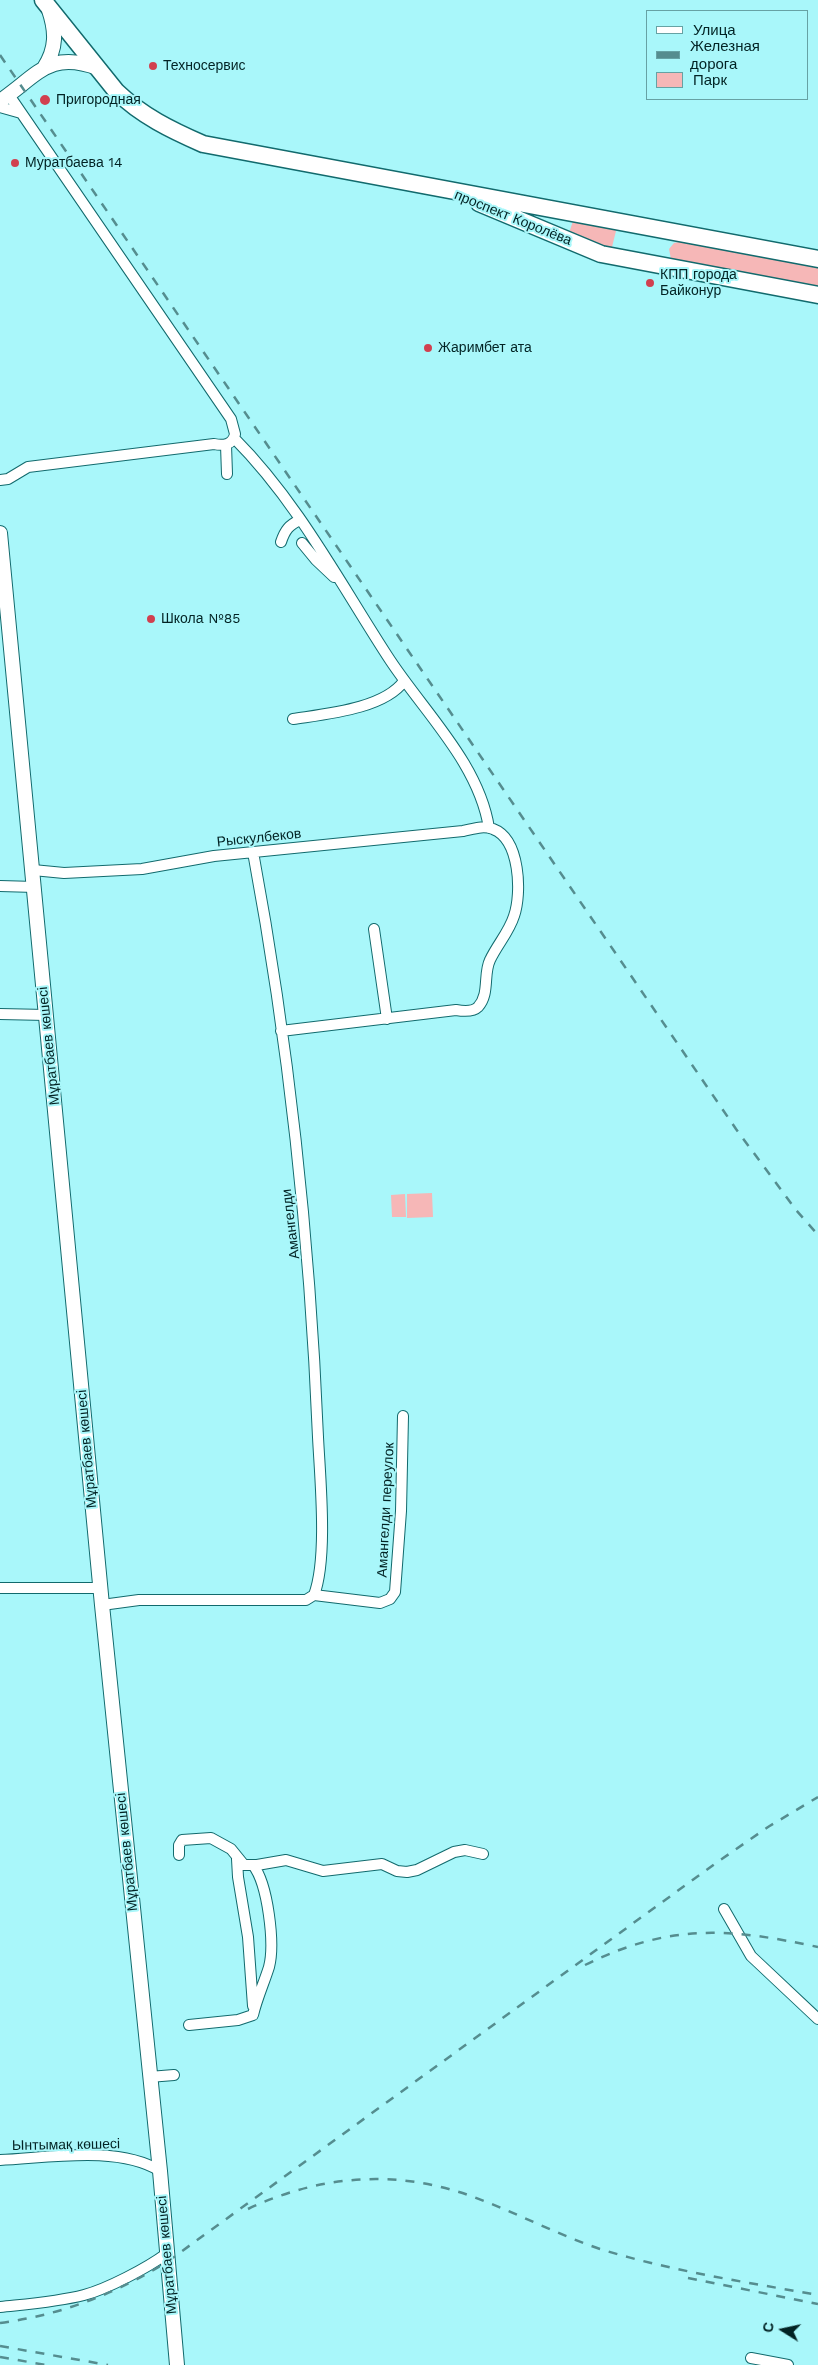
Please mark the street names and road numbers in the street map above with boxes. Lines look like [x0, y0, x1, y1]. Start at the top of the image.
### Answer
street label: проспект Королёва [452, 187, 574, 249]
street label: Рыскулбеков [216, 825, 302, 851]
street label: Мұратбаев көшесі [34, 986, 64, 1106]
street label: Амангелди [278, 1188, 304, 1260]
street label: Мұратбаев көшесі [73, 1389, 101, 1509]
street label: Амангелди переулок [374, 1442, 398, 1578]
street label: Мұратбаев көшесі [112, 1792, 142, 1912]
street label: Ынтымақ көшесі [12, 2136, 120, 2154]
street label: Мұратбаев көшесі [153, 2195, 181, 2315]

